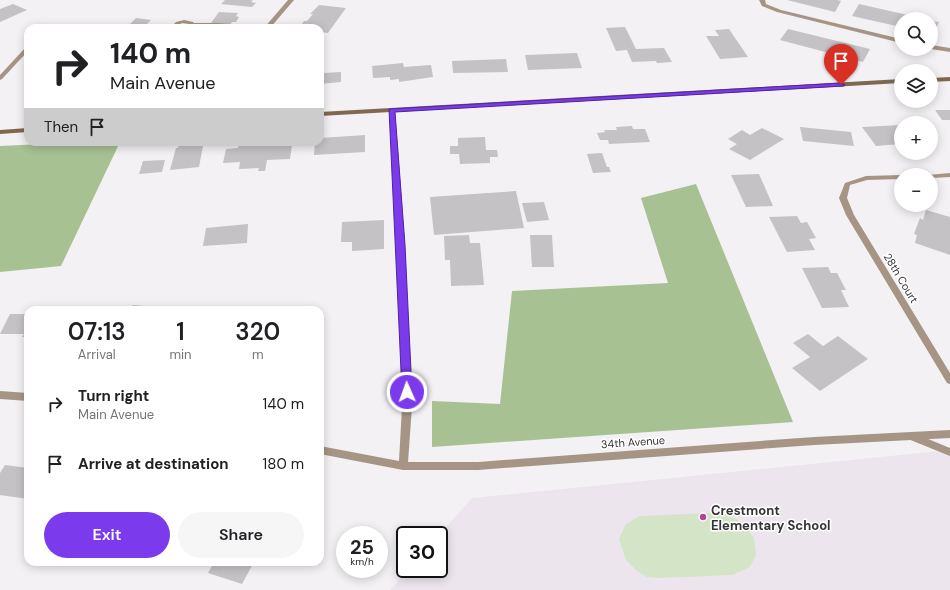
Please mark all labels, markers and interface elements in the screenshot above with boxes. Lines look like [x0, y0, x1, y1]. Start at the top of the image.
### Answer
map controls [894, 12, 938, 212]
button: search [894, 12, 938, 56]
text: 140 m [110, 35, 191, 72]
icon: right [44, 40, 96, 92]
pin [824, 44, 858, 85]
icon: arrive [830, 50, 852, 72]
button: layers [894, 64, 938, 108]
text: Main Avenue [110, 71, 216, 95]
icon: arrive [86, 116, 108, 138]
button: + [894, 116, 938, 160]
text: Then [44, 117, 78, 137]
button: − [894, 168, 938, 212]
street label: 28th Court [881, 251, 921, 305]
text: 07:13 [68, 316, 126, 347]
text: 1 [176, 316, 185, 347]
text: 320 [235, 316, 280, 347]
text: Arrival [78, 346, 116, 363]
text: min [169, 346, 192, 363]
text: m [252, 346, 264, 363]
position arrow [386, 371, 428, 413]
text: Turn right [78, 386, 149, 406]
icon: right [44, 393, 66, 415]
text: 140 m [263, 394, 304, 414]
text: Main Avenue [78, 406, 154, 423]
street label: 34th Avenue [601, 433, 665, 451]
icon: arrive [44, 453, 66, 475]
text: Arrive at destination [78, 454, 229, 474]
text: 180 m [263, 454, 304, 474]
place label: Crestmont Elementary School [711, 502, 831, 534]
button: Exit [44, 512, 170, 558]
button: Share [178, 512, 304, 558]
marker: Crestmont Elementary School [698, 512, 708, 522]
speed limit sign: 30 [396, 526, 448, 578]
text: 25 [350, 534, 374, 560]
text: km/h [350, 555, 374, 568]

